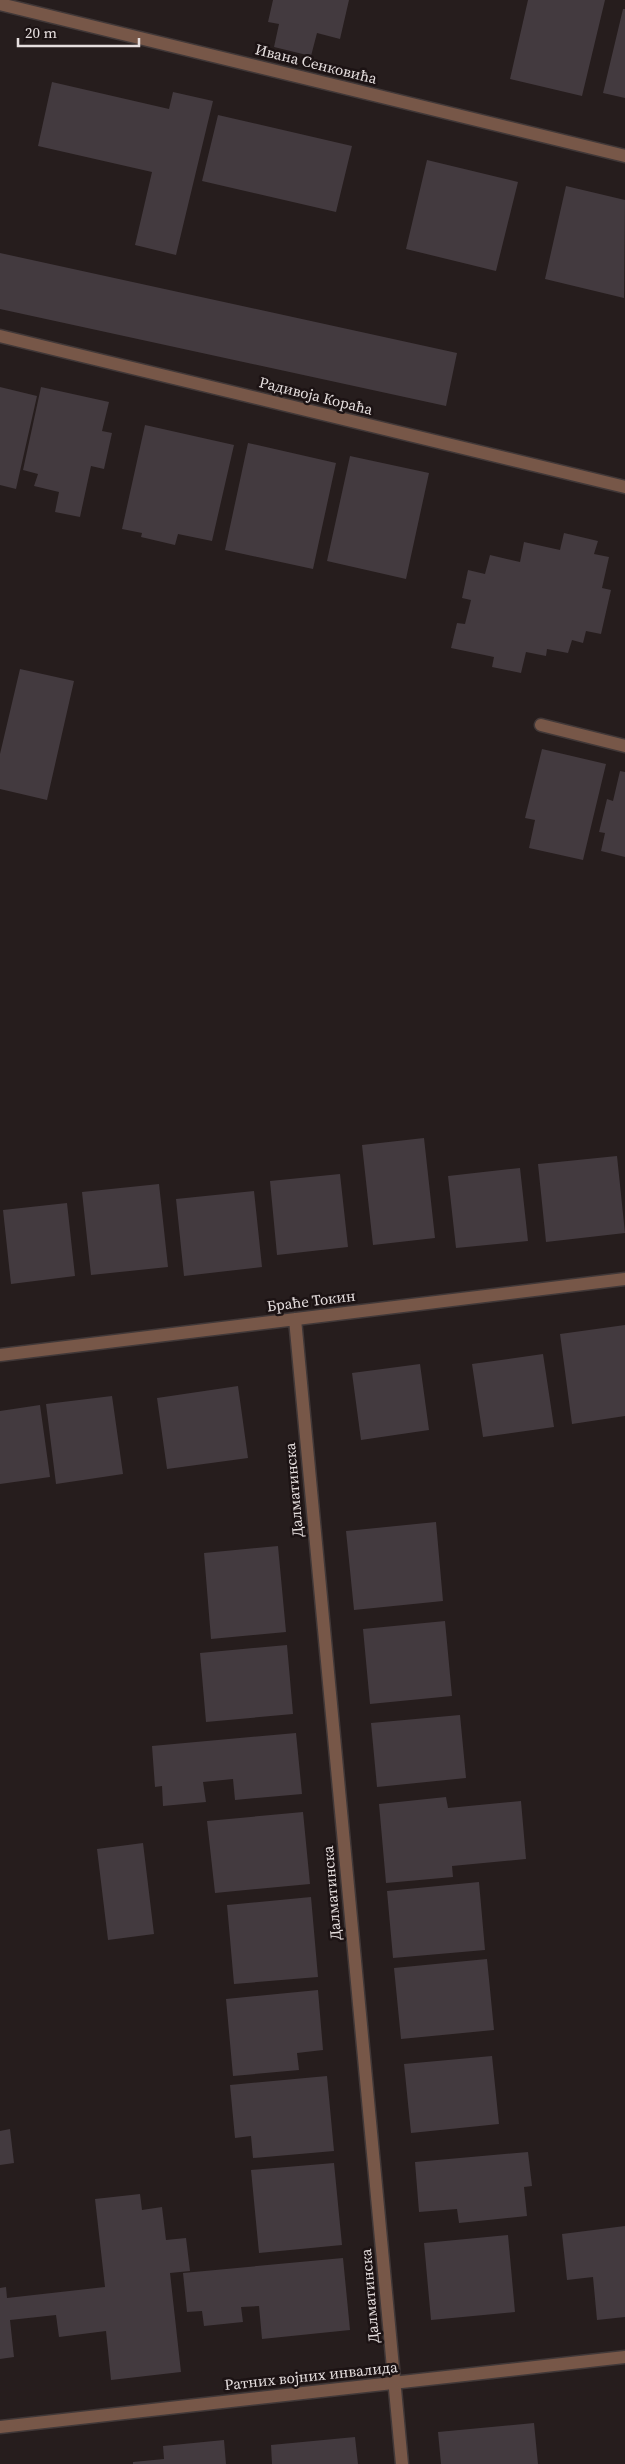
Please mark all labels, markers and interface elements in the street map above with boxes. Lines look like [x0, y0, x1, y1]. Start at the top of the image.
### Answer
scale bar [18, 15, 139, 47]
text: 20 m [25, 22, 57, 43]
street label: Ивана Сенковића [253, 38, 380, 89]
street label: Радивоја Кораћа [257, 371, 375, 420]
street label: Браће Токин [265, 1285, 356, 1316]
street label: Далматинска [279, 1442, 308, 1538]
street label: Далматинска [317, 1845, 346, 1941]
street label: Далматинска [355, 2248, 384, 2344]
street label: Ратних војних инвалида [223, 2356, 399, 2395]

